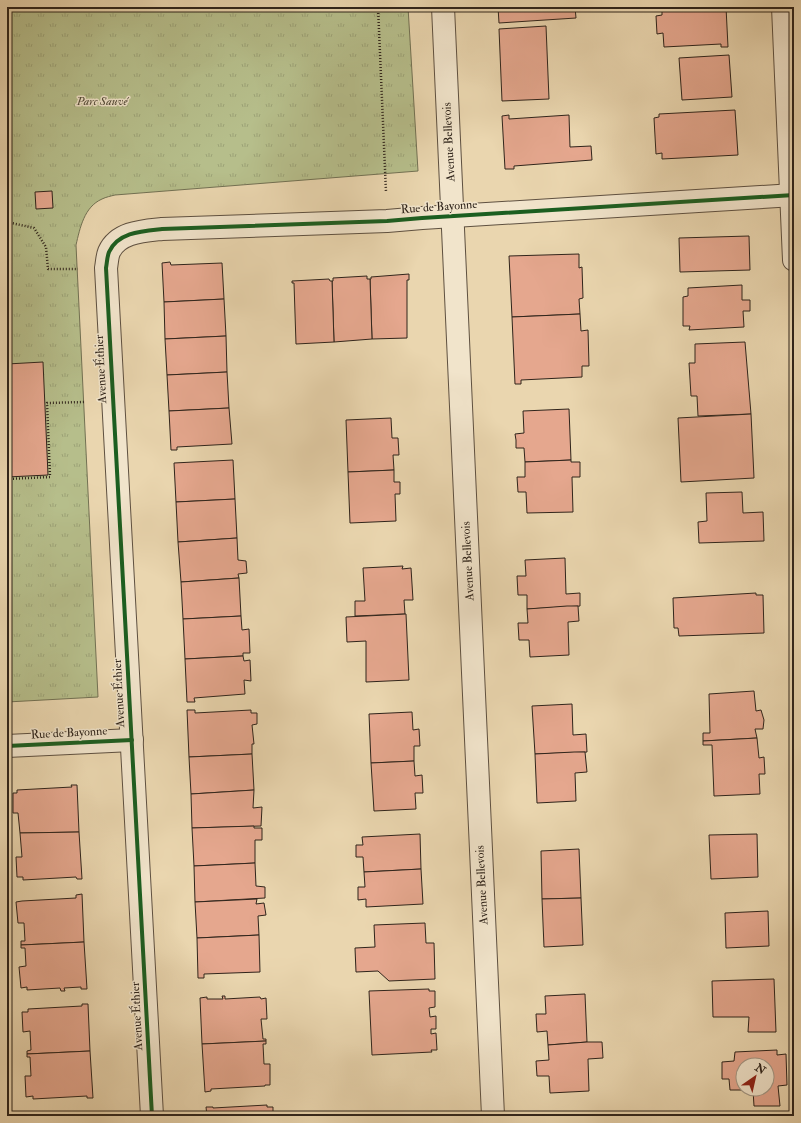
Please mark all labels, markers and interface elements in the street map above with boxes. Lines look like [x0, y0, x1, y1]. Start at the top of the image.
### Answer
park label: Parc Sauvé [76, 94, 129, 109]
street label: Avenue Bellevois [439, 102, 459, 183]
street label: Rue de Bayonne [400, 197, 478, 217]
street label: Avenue Éthier [92, 334, 110, 405]
street label: Avenue Bellevois [458, 521, 478, 602]
street label: Avenue Éthier [110, 658, 128, 729]
street label: Rue de Bayonne [30, 724, 108, 742]
street label: Avenue Bellevois [472, 845, 492, 926]
street label: Avenue Éthier [128, 981, 146, 1052]
north arrow [735, 1057, 775, 1097]
text: N [752, 1060, 769, 1078]

